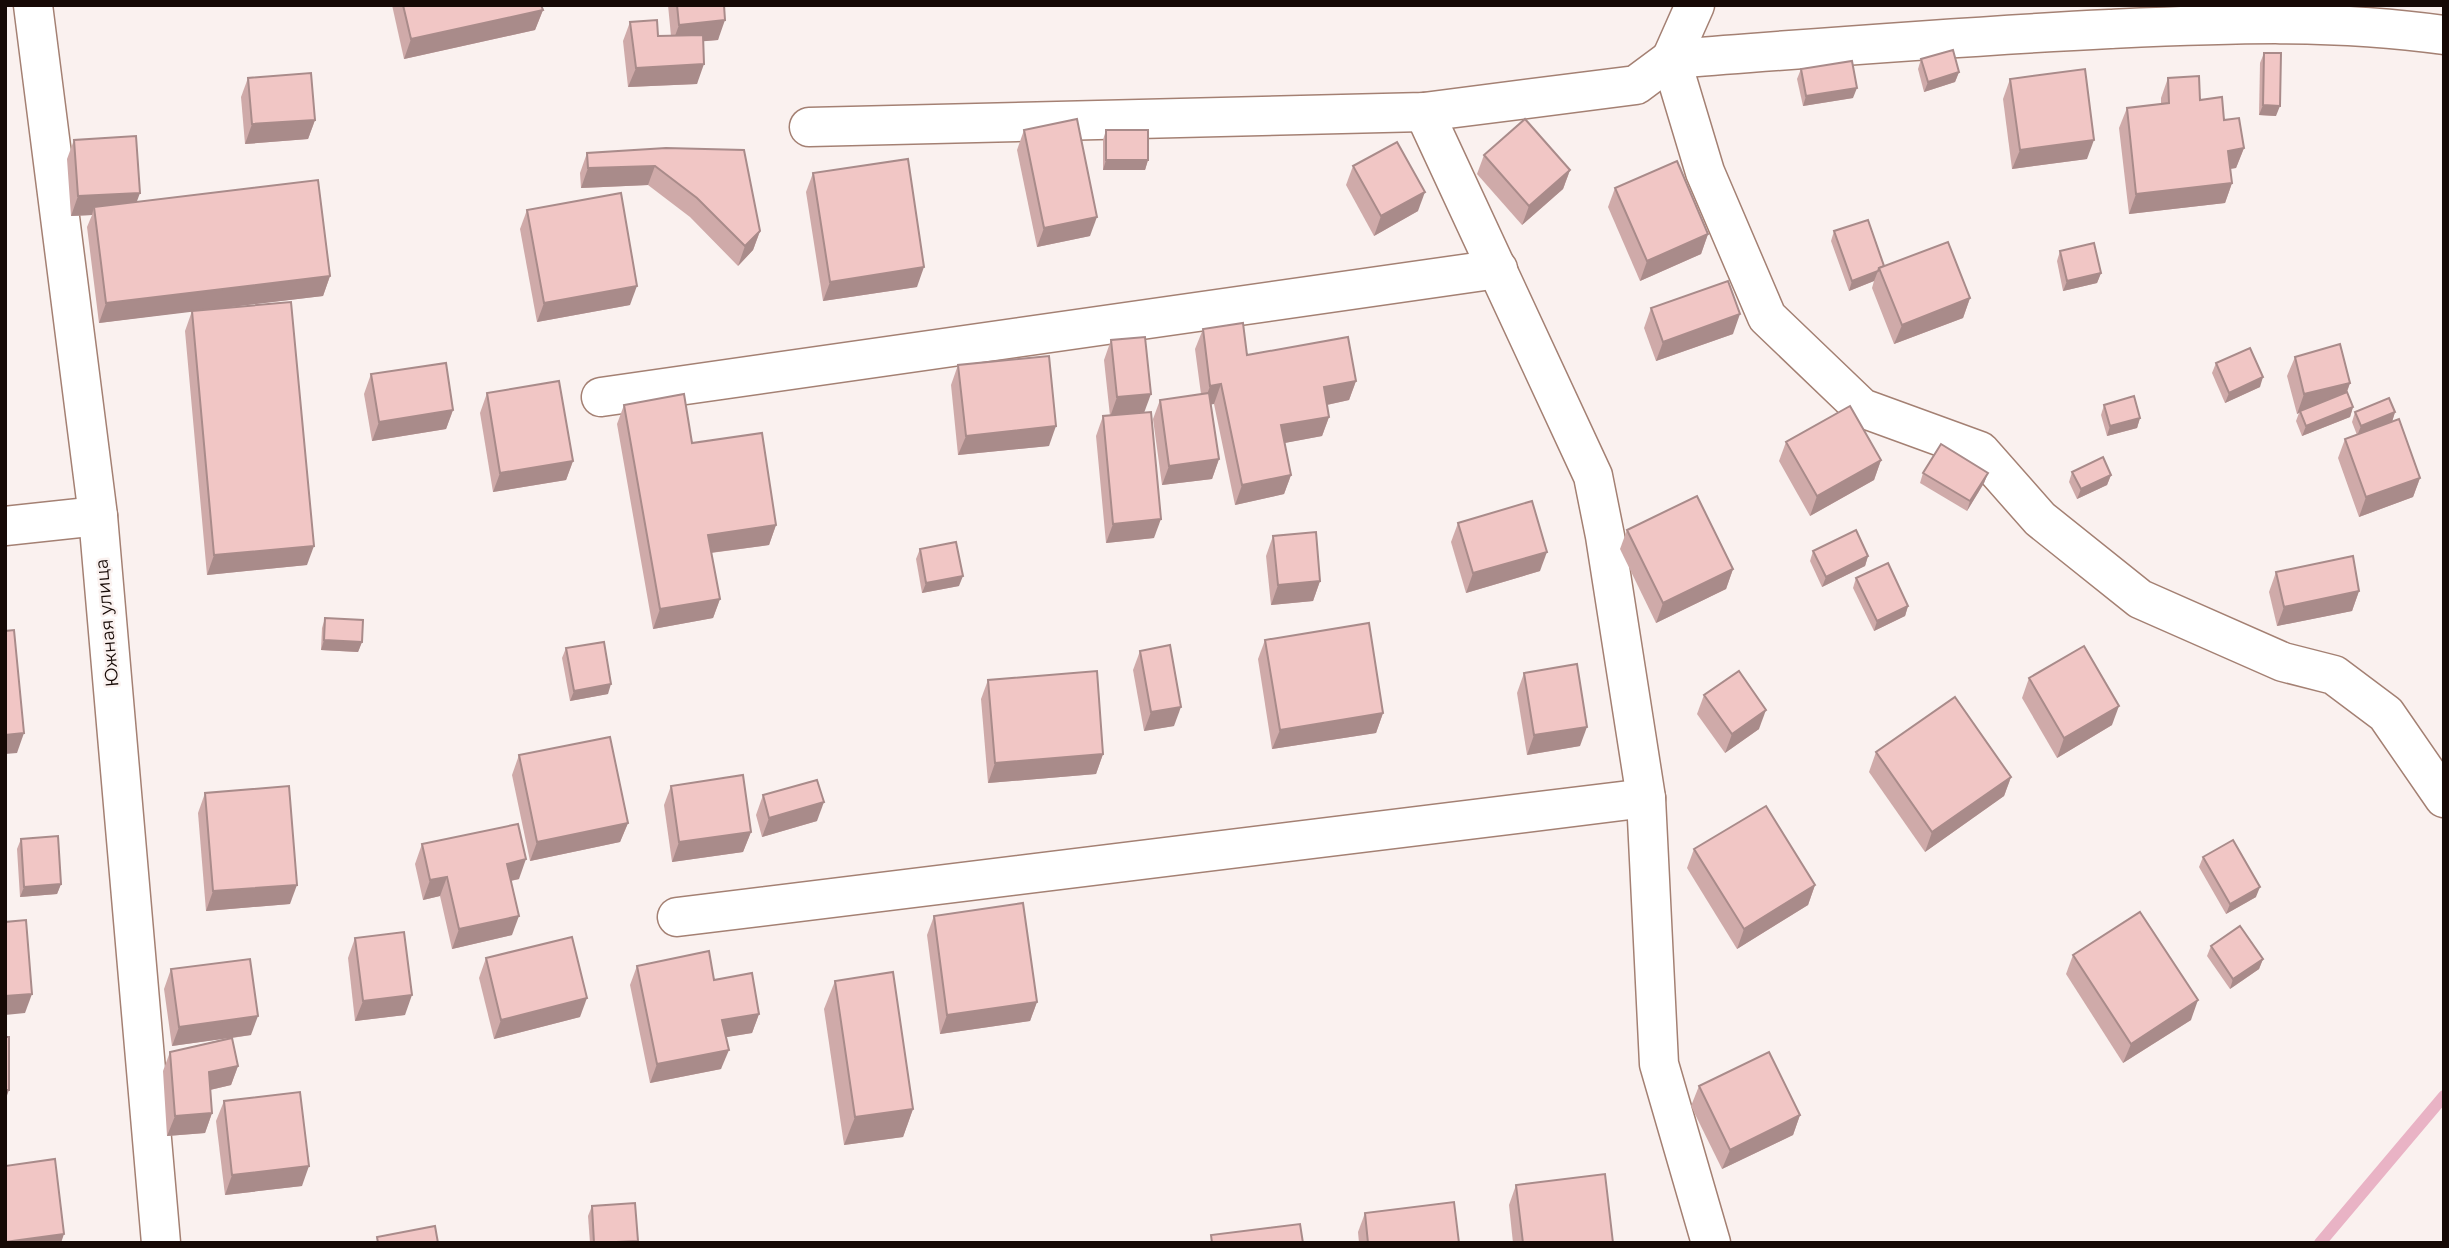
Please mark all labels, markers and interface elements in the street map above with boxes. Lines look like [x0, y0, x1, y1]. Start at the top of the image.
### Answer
street label: Южная улица [90, 558, 124, 688]

